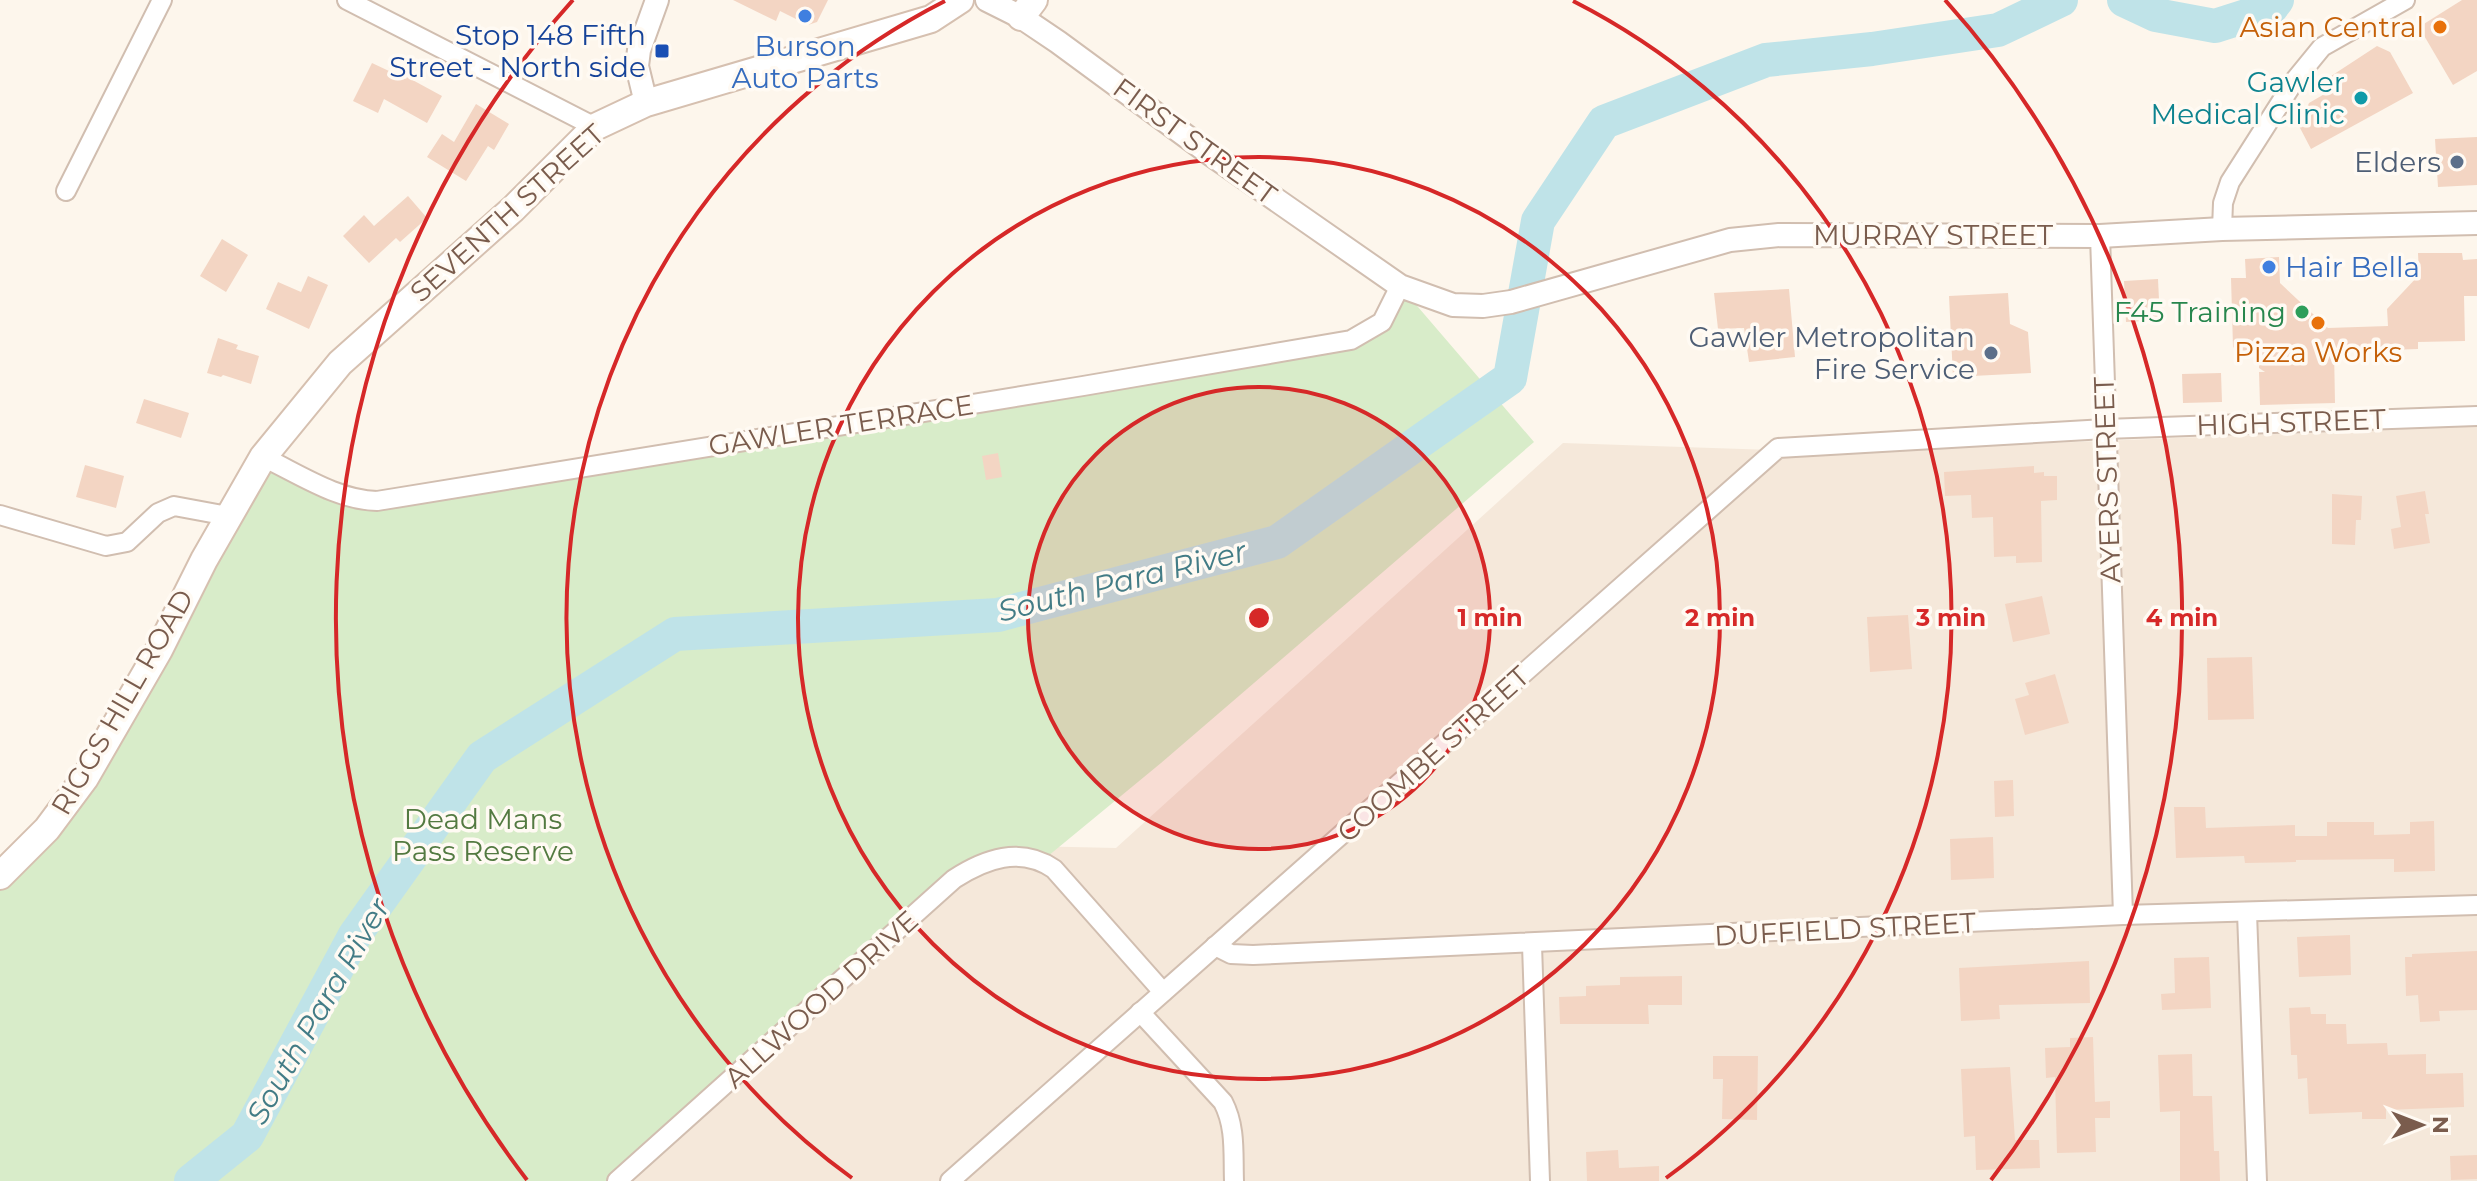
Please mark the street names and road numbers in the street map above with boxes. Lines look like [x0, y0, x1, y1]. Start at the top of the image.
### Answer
street label: FIRST STREET [1107, 70, 1283, 212]
street label: SEVENTH STREET [403, 117, 611, 309]
street label: MURRAY STREET [1813, 218, 2053, 252]
street label: AYERS STREET [2086, 376, 2128, 584]
street label: GAWLER TERRACE [706, 387, 976, 463]
street label: HIGH STREET [2196, 402, 2386, 442]
street label: RIGGS HILL ROAD [44, 583, 200, 821]
street label: COOMBE STREET [1330, 659, 1536, 849]
street label: ALLWOOD DRIVE [717, 903, 925, 1095]
street label: DUFFIELD STREET [1713, 905, 1977, 953]

